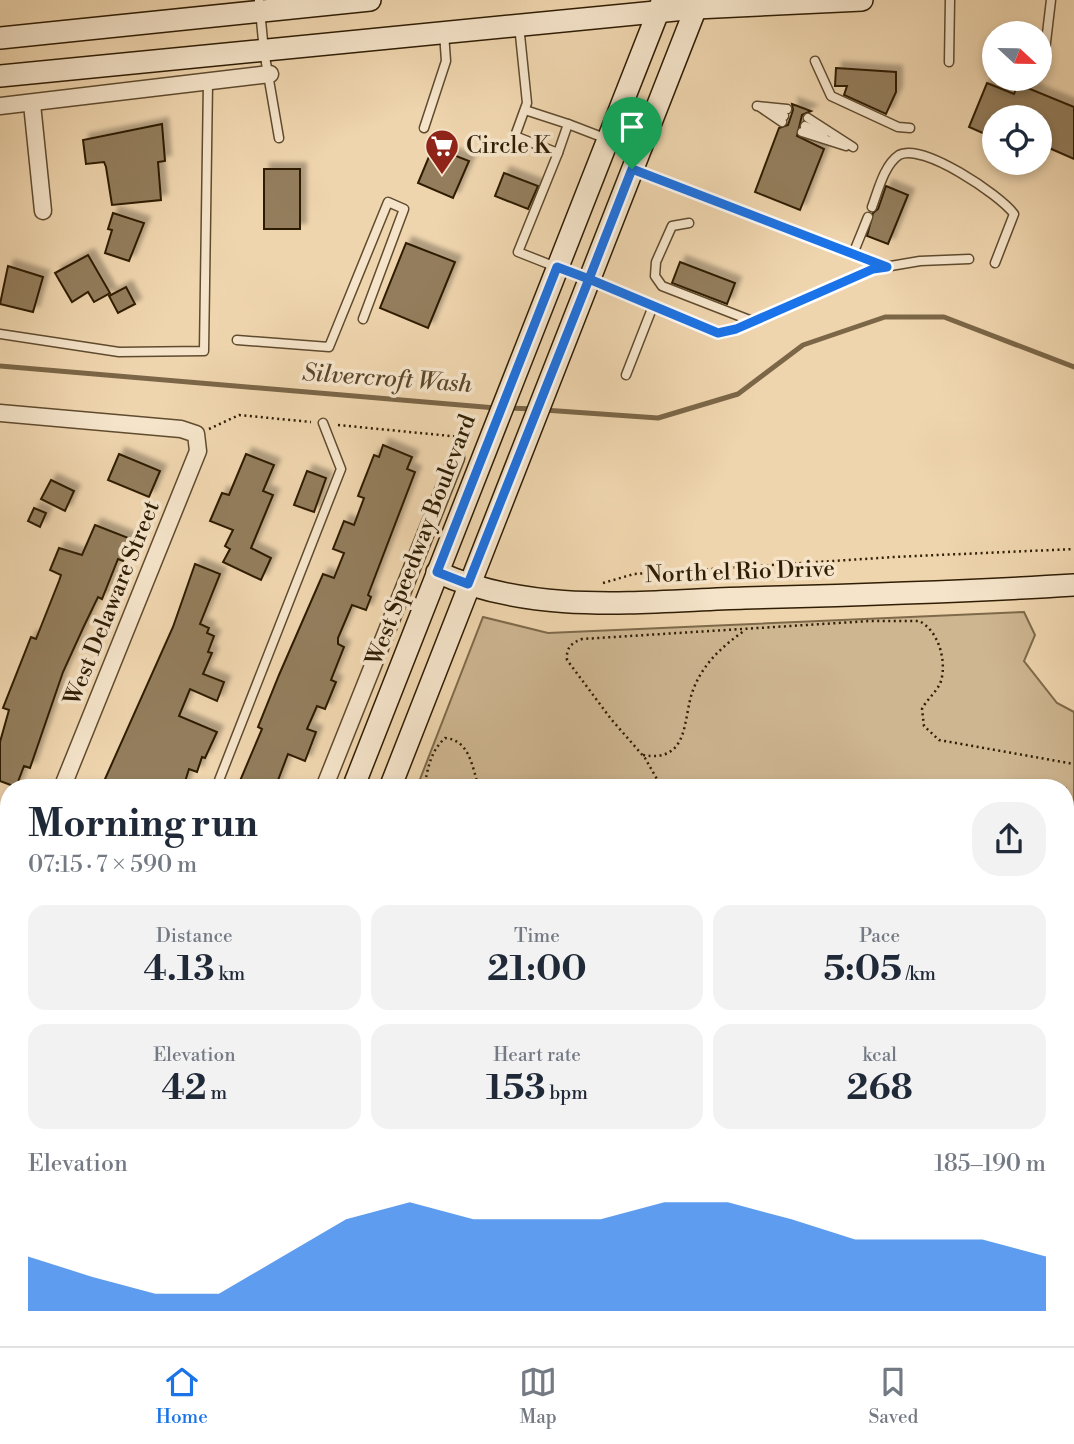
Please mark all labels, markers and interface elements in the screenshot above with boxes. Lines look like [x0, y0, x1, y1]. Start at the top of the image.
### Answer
north arrow [982, 21, 1052, 91]
map controls [982, 21, 1052, 175]
pin [602, 97, 662, 169]
button: locate [982, 105, 1052, 175]
icon: arrive [613, 108, 651, 146]
supermarket icon: Circle K [423, 127, 461, 176]
place label: Circle K [466, 132, 553, 160]
water label: Silvercroft Wash [301, 358, 474, 400]
street label: West Speedway Boulevard [360, 410, 482, 671]
street label: West Delaware Street [58, 497, 166, 710]
street label: North el Rio Drive [645, 555, 835, 589]
text: Morning run [28, 801, 258, 848]
button: share [972, 802, 1046, 876]
text: 07:15 · 7 × 590 m [28, 851, 197, 879]
text: Distance [156, 924, 233, 948]
text: Time [514, 924, 560, 948]
text: Pace [859, 924, 900, 948]
text: 4.13 [143, 948, 215, 991]
text: 21:00 [487, 948, 587, 991]
text: 5:05 [823, 948, 902, 991]
text: km [215, 962, 245, 986]
text: /km [902, 962, 936, 986]
text: Elevation [153, 1043, 235, 1067]
text: Heart rate [493, 1043, 581, 1067]
text: kcal [862, 1043, 897, 1067]
text: 42 [161, 1067, 207, 1110]
text: 153 [486, 1067, 546, 1110]
text: 268 [847, 1067, 913, 1110]
text: m [207, 1081, 227, 1105]
text: bpm [546, 1081, 588, 1105]
text: Elevation [28, 1150, 128, 1178]
text: 185–190 m [934, 1150, 1046, 1178]
tab: Home [156, 1363, 208, 1429]
tab: Map [519, 1363, 557, 1429]
tab: Saved [868, 1363, 918, 1429]

